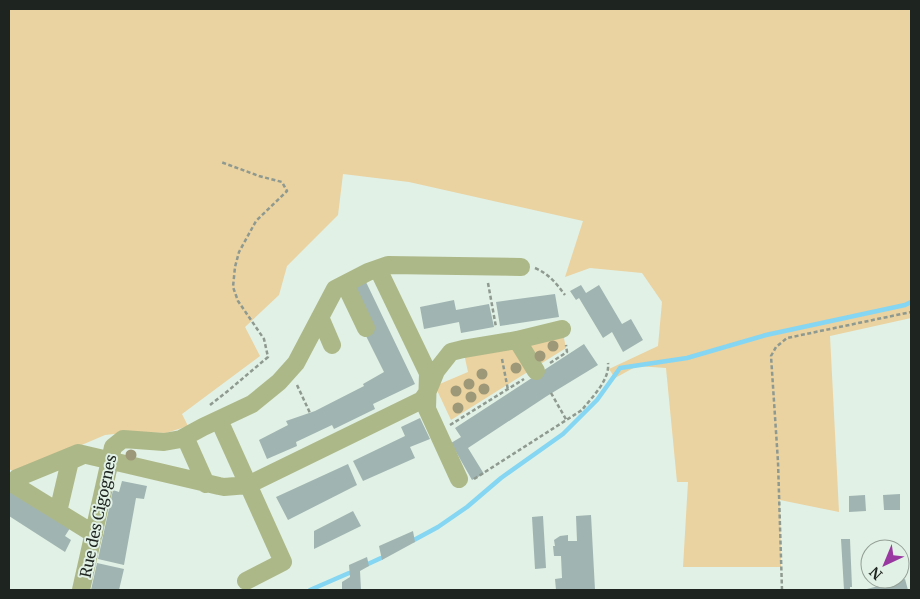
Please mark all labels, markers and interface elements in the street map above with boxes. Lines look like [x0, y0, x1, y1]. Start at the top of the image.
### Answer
street label: Rue des Cigognes [76, 453, 120, 579]
north arrow [860, 539, 910, 589]
text: N [866, 563, 886, 584]

